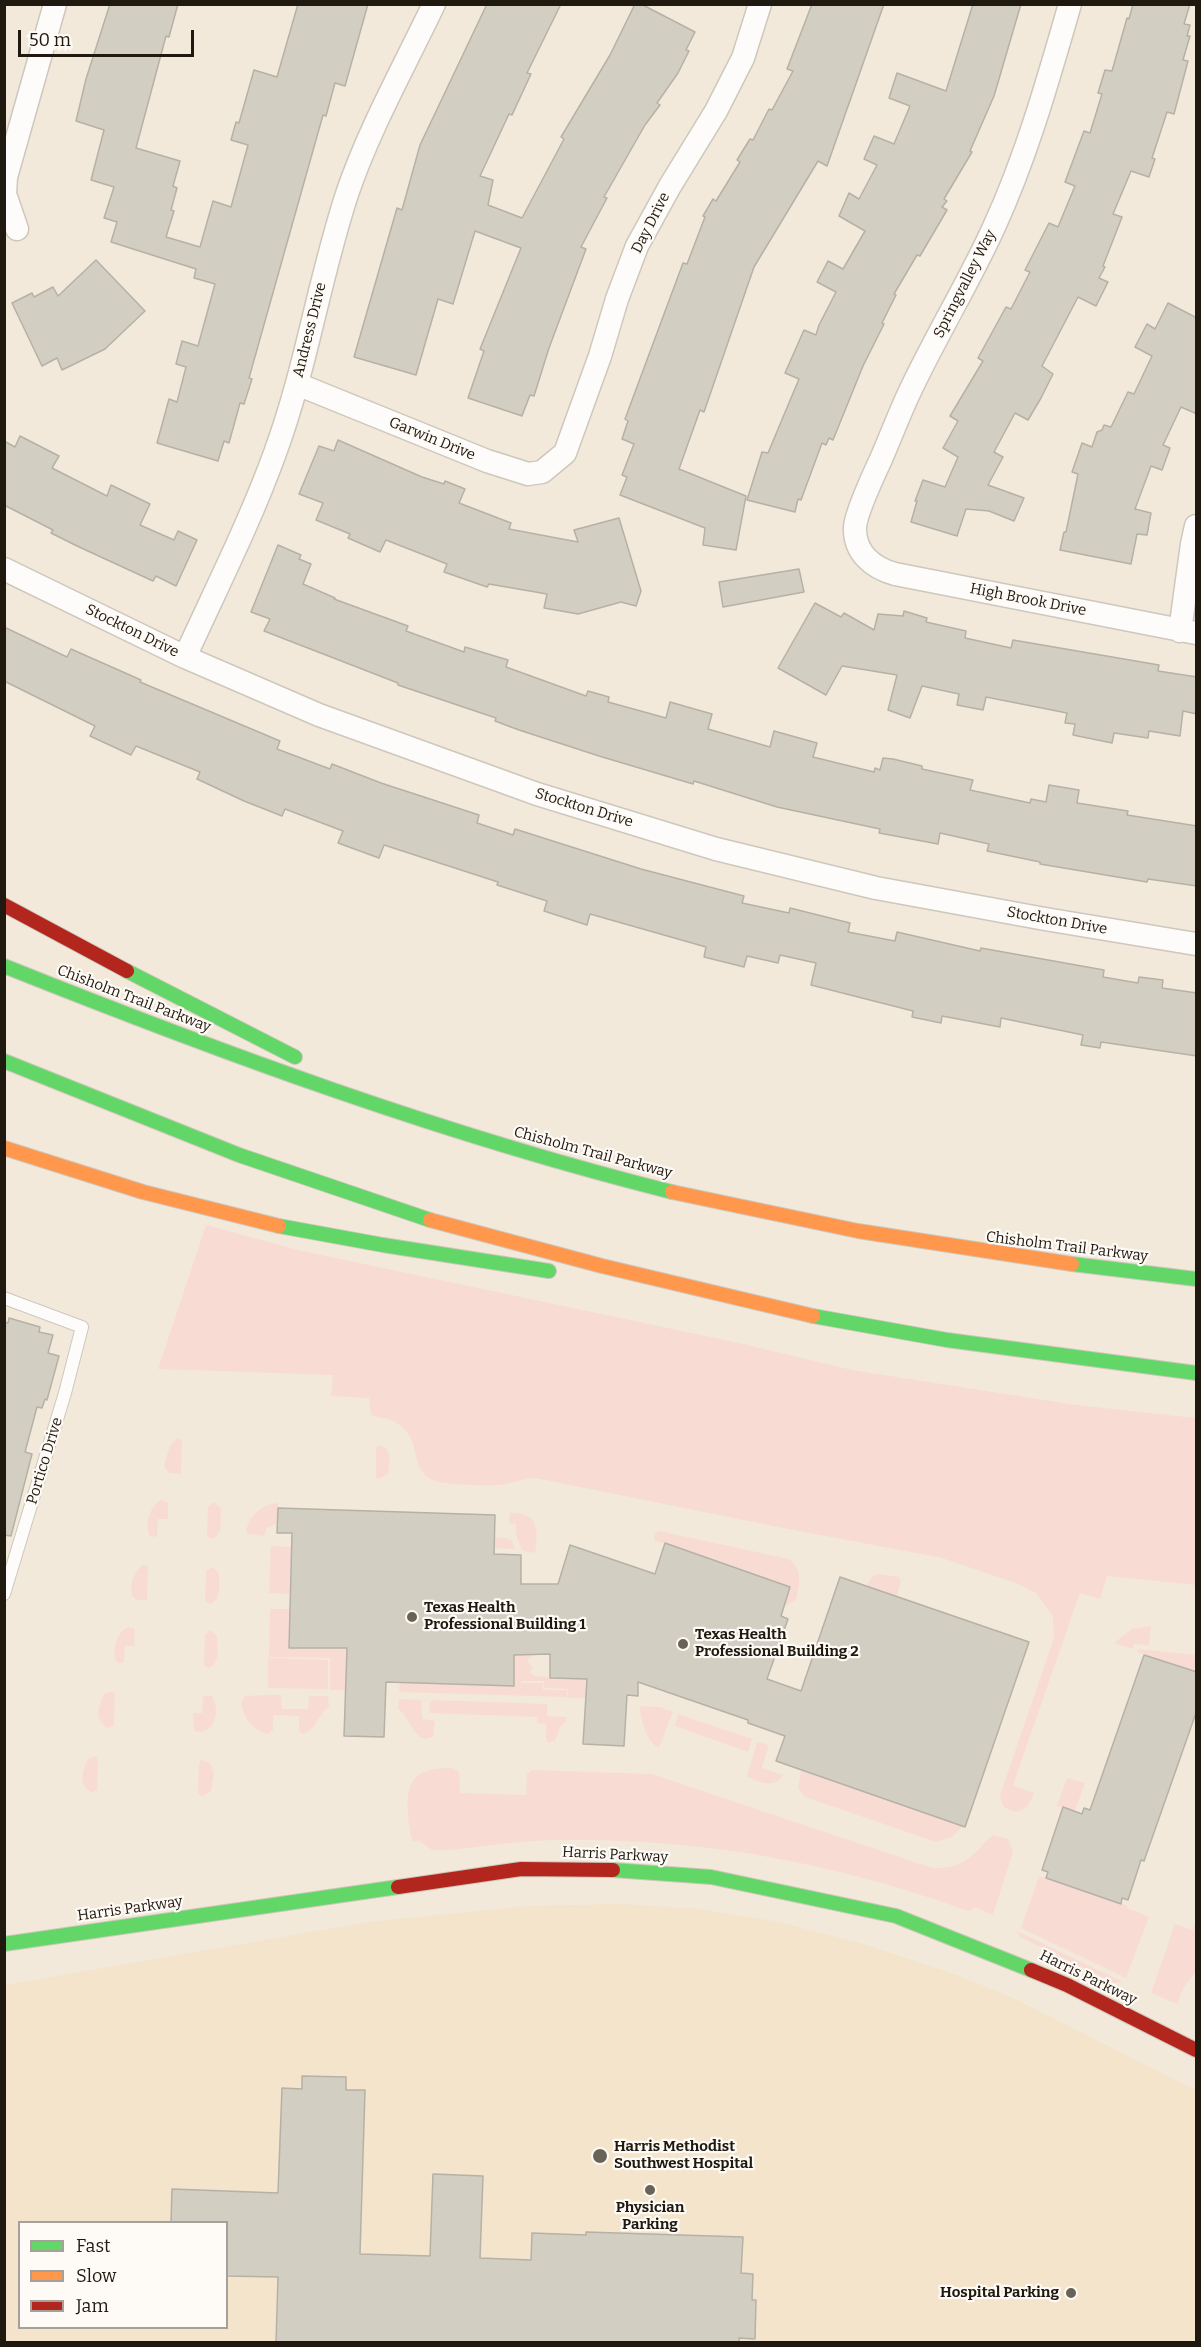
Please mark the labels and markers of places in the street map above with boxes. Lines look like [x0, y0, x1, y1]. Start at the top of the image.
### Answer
place label: Texas Health Professional Building 1 [424, 1599, 586, 1634]
marker: Texas Health Professional Building 1 [405, 1610, 419, 1624]
place label: Texas Health Professional Building 2 [695, 1626, 859, 1661]
marker: Texas Health Professional Building 2 [676, 1637, 690, 1651]
place label: Harris Methodist Southwest Hospital [614, 2138, 753, 2173]
marker: Harris Methodist Southwest Hospital [591, 2147, 609, 2165]
marker: Physician Parking [643, 2183, 657, 2197]
place label: Physician Parking [616, 2199, 684, 2234]
place label: Hospital Parking [940, 2284, 1059, 2302]
marker: Hospital Parking [1064, 2286, 1078, 2300]

